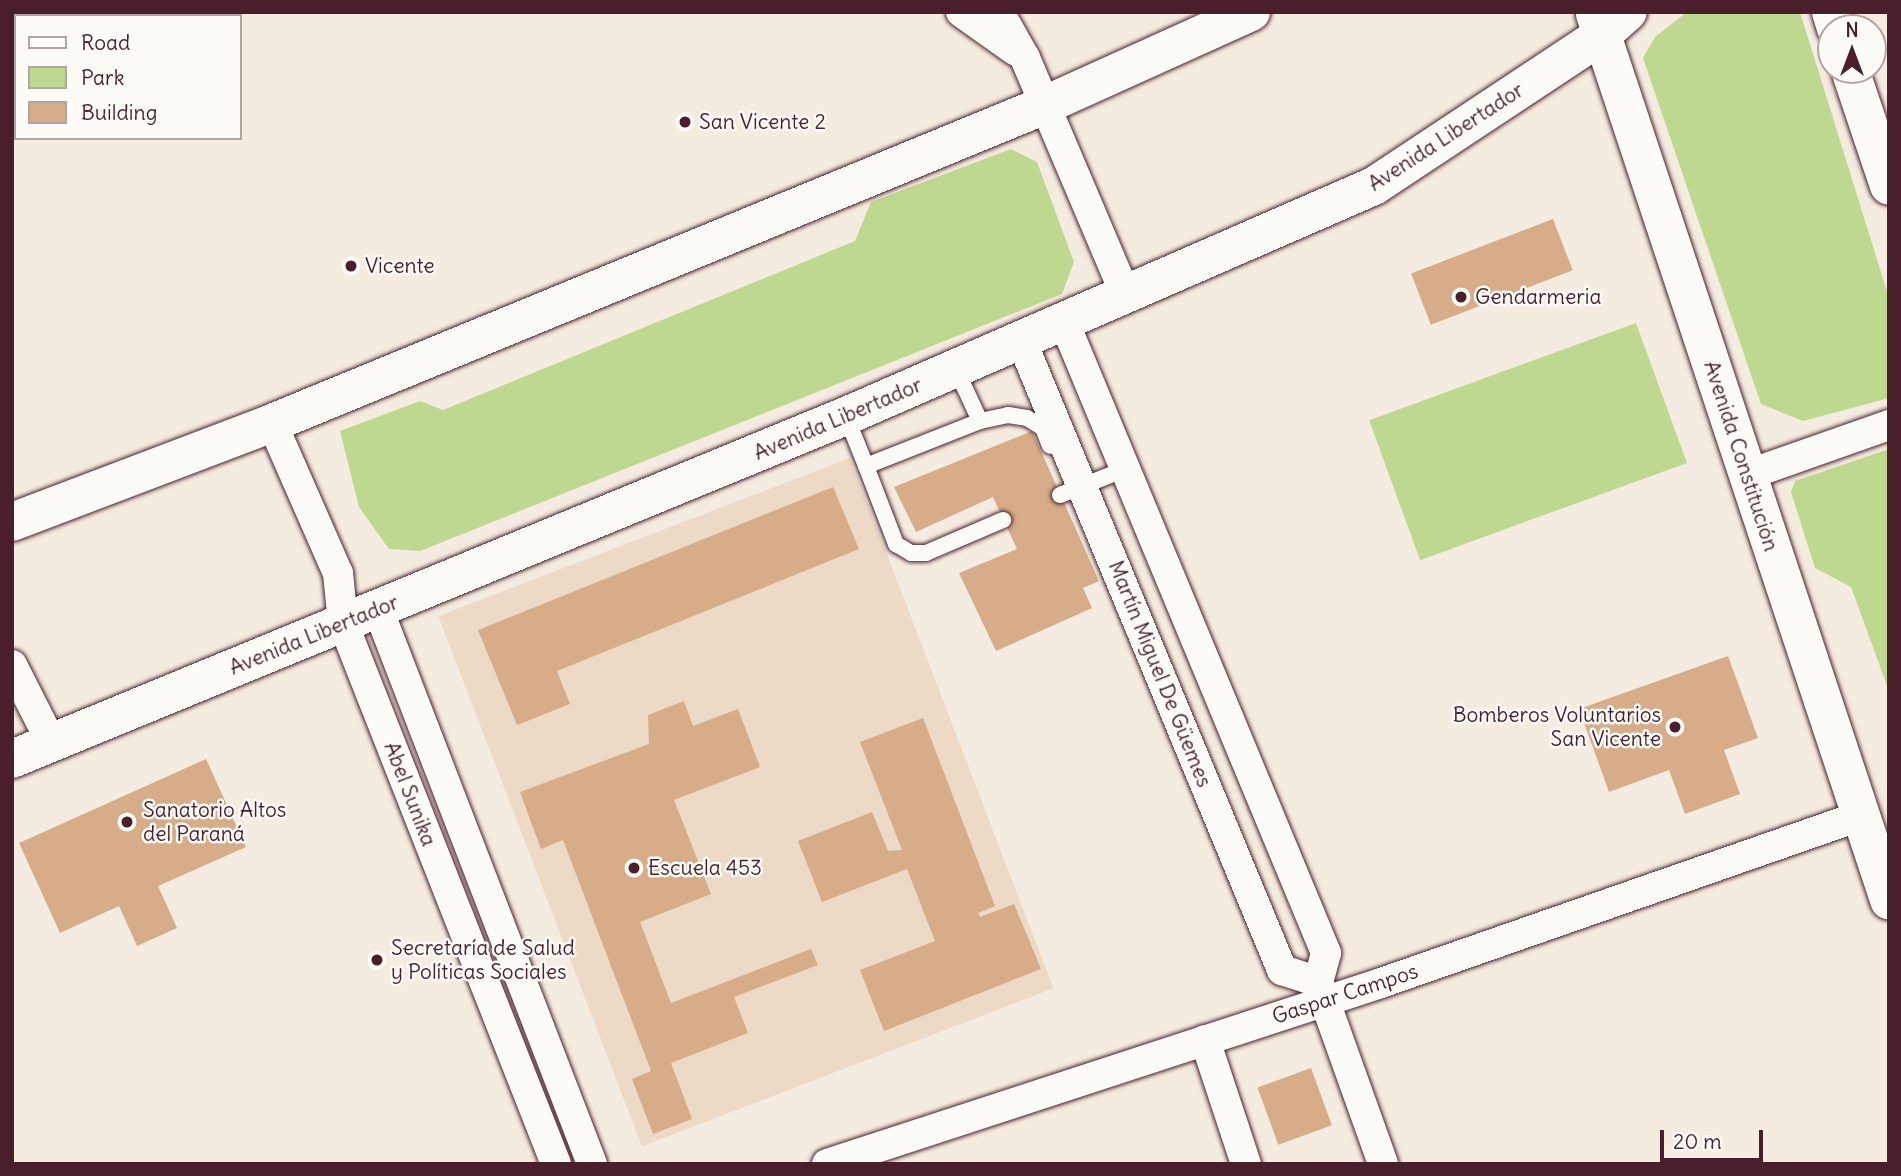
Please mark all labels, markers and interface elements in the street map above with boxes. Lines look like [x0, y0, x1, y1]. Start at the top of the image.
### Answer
legend [14, 14, 242, 140]
north arrow [1817, 14, 1887, 84]
text: N [1845, 18, 1859, 42]
text: Road [81, 29, 130, 56]
text: Park [81, 64, 124, 91]
street label: Avenida Libertador [1364, 77, 1528, 197]
text: Building [81, 99, 157, 126]
place label: San Vicente 2 [699, 109, 826, 135]
marker: San Vicente 2 [677, 114, 693, 130]
place label: Vicente [365, 253, 435, 279]
marker: Vicente [343, 258, 359, 274]
place label: Gendarmeria [1475, 284, 1602, 310]
marker: Gendarmeria [1453, 289, 1469, 305]
street label: Avenida Constitución [1698, 358, 1784, 554]
street label: Avenida Libertador [750, 372, 926, 466]
street label: Martín Miguel De Güemes [1103, 557, 1217, 791]
street label: Avenida Libertador [226, 590, 402, 680]
place label: Bomberos Voluntarios San Vicente [1453, 702, 1661, 752]
marker: Bomberos Voluntarios San Vicente [1667, 719, 1683, 735]
street label: Abel Sunika [379, 738, 441, 850]
place label: Sanatorio Altos del Paraná [143, 797, 286, 847]
marker: Sanatorio Altos del Paraná [117, 812, 137, 832]
place label: Escuela 453 [648, 855, 762, 881]
marker: Escuela 453 [626, 860, 642, 876]
place label: Secretaría de Salud y Políticas Sociales [391, 935, 575, 985]
marker: Secretaría de Salud y Políticas Sociales [369, 952, 385, 968]
street label: Gaspar Campos [1269, 959, 1421, 1029]
scale bar [1663, 1116, 1766, 1160]
text: 20 m [1673, 1128, 1722, 1155]

